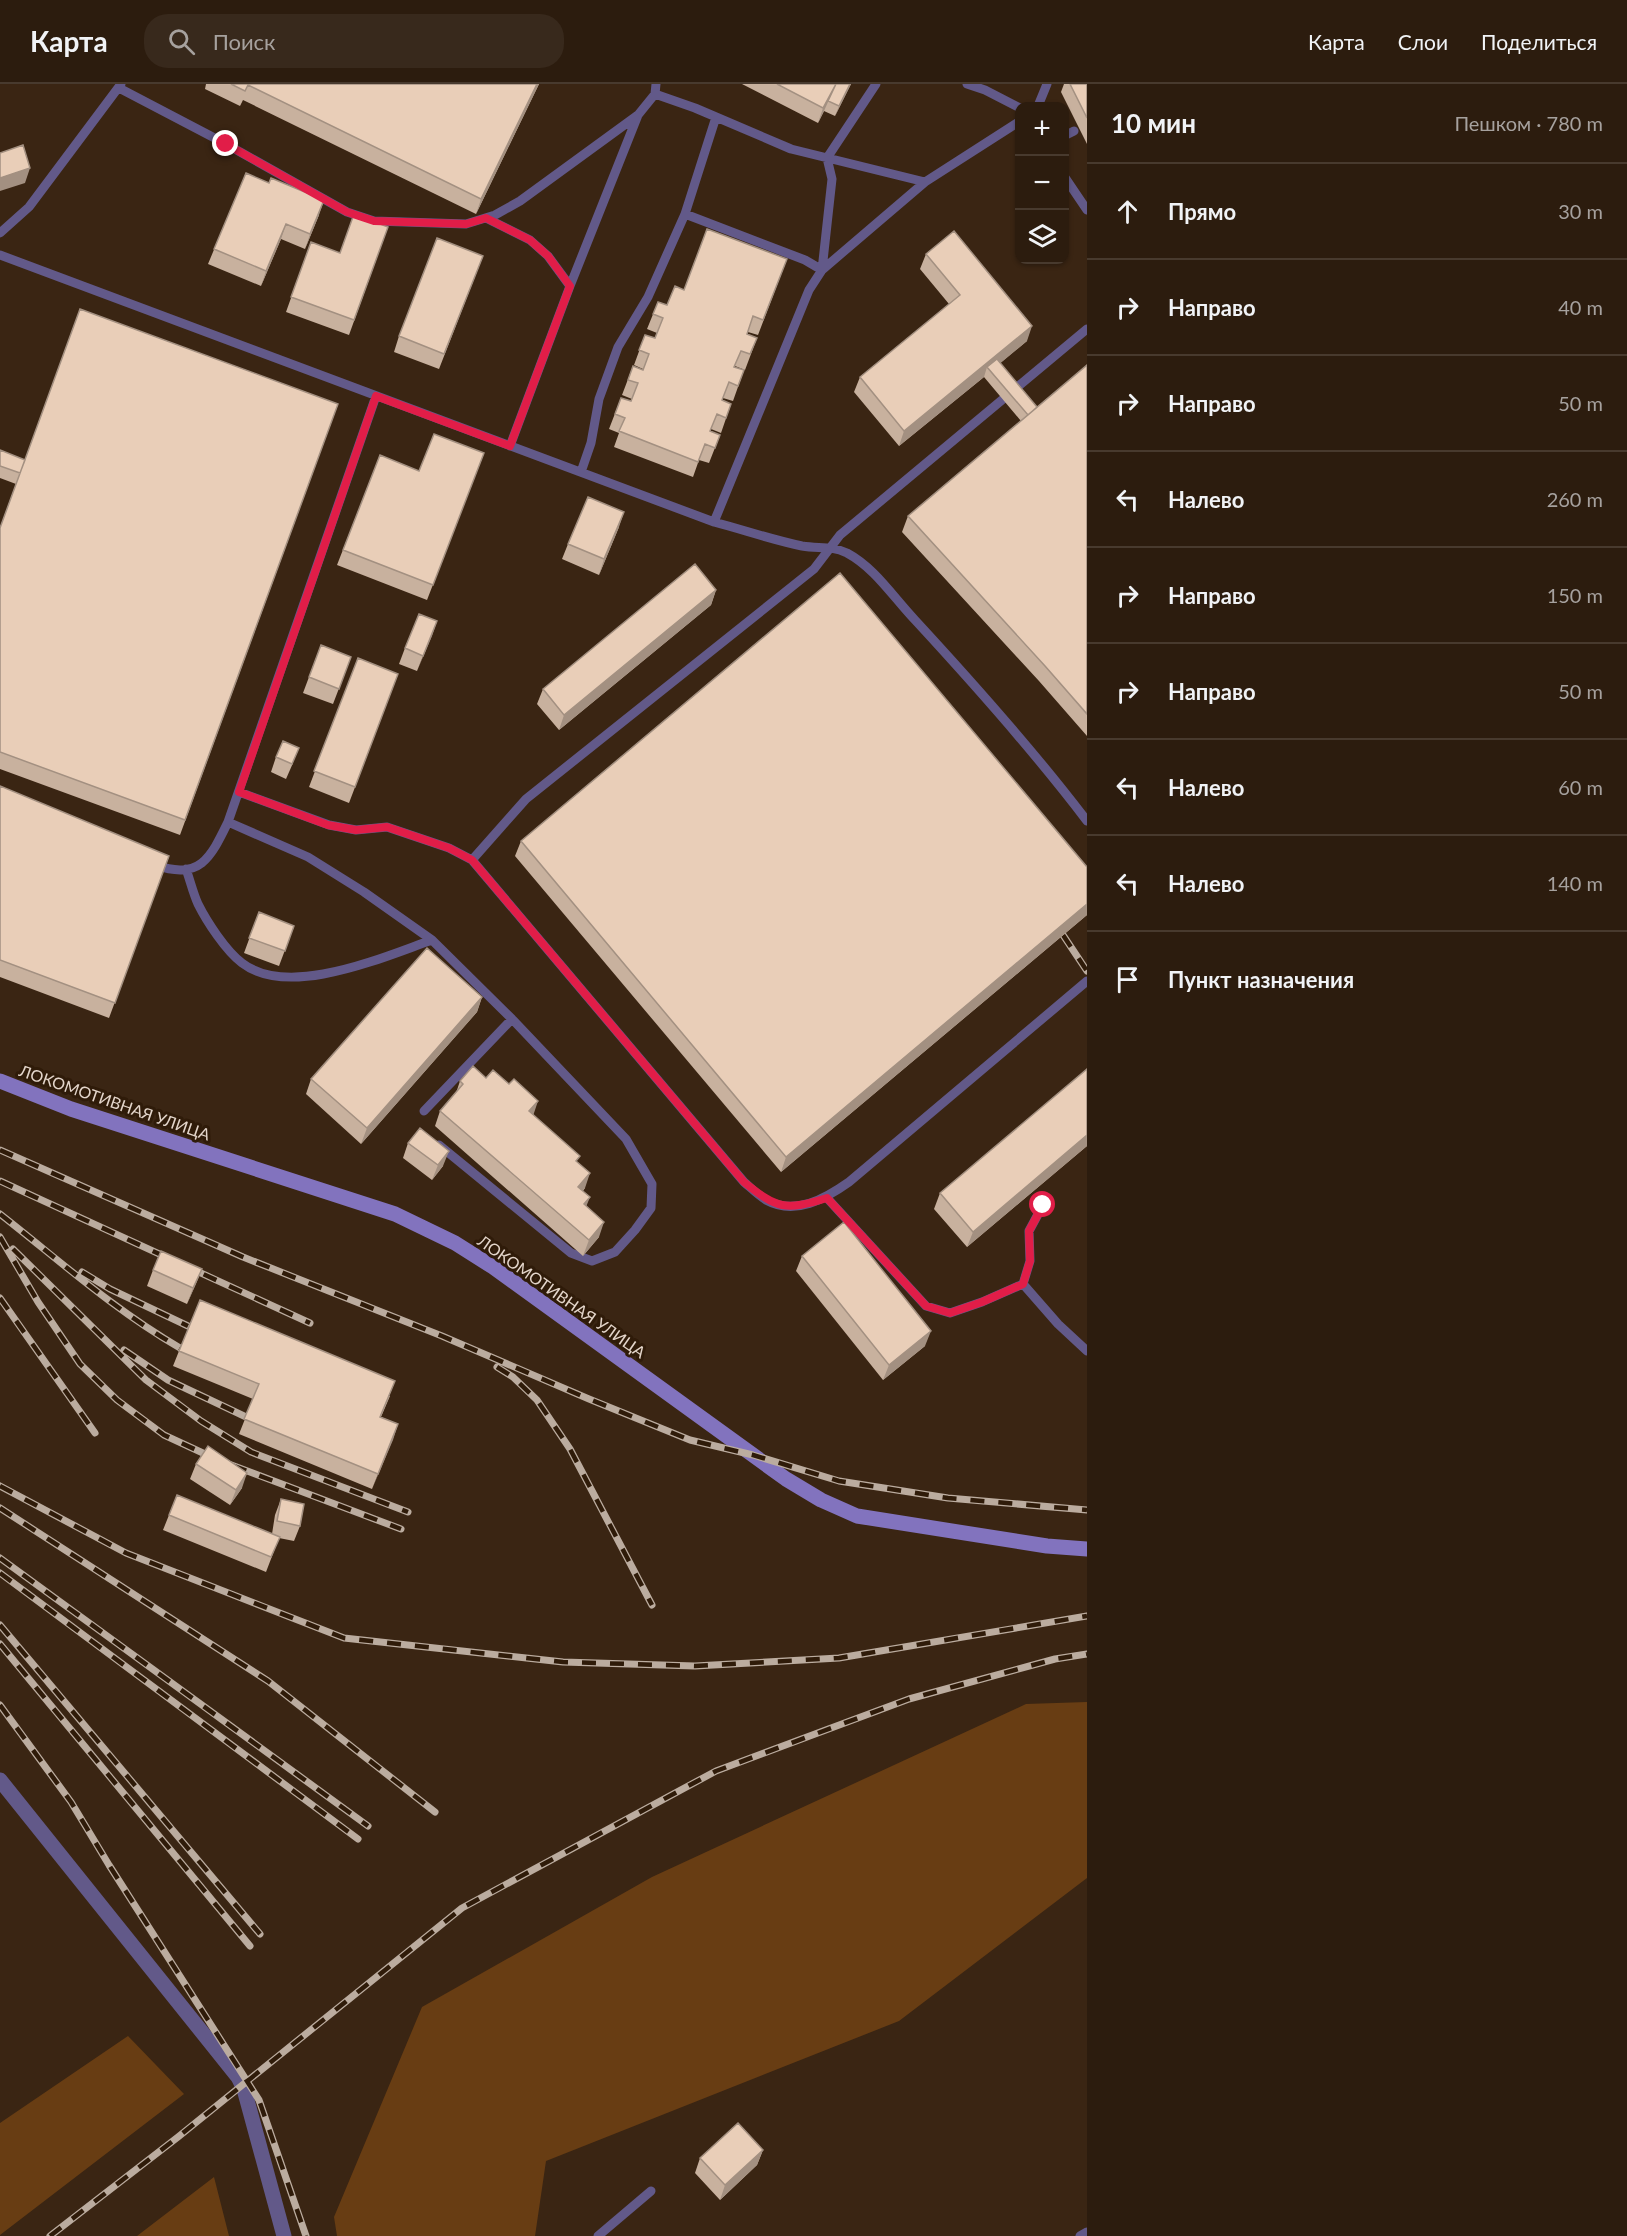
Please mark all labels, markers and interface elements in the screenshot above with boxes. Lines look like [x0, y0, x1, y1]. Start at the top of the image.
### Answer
search box [144, 14, 564, 68]
text: Карта [30, 24, 108, 58]
icon: search [165, 25, 198, 58]
text: Поиск [213, 28, 276, 55]
text: Карта [1308, 29, 1365, 54]
text: Слои [1398, 29, 1448, 54]
text: Поделиться [1481, 29, 1597, 54]
map controls [1015, 102, 1069, 264]
button: + [1015, 102, 1069, 156]
text: 10 мин [1111, 107, 1196, 139]
text: Пешком · 780 m [1454, 111, 1603, 135]
route end [212, 130, 238, 156]
button: − [1015, 156, 1069, 210]
icon: ahead [1111, 195, 1144, 228]
text: Прямо [1168, 198, 1236, 225]
text: 30 m [1558, 199, 1603, 223]
button: layers [1015, 210, 1069, 264]
icon: right [1111, 291, 1144, 324]
text: Направо [1168, 294, 1256, 321]
text: 40 m [1558, 295, 1603, 319]
icon: right [1111, 387, 1144, 420]
text: Направо [1168, 390, 1256, 417]
text: 50 m [1558, 391, 1603, 415]
icon: left [1111, 483, 1144, 516]
text: Налево [1168, 486, 1244, 513]
text: 260 m [1547, 487, 1603, 511]
icon: right [1111, 579, 1144, 612]
text: Направо [1168, 582, 1256, 609]
text: 150 m [1547, 583, 1603, 607]
icon: right [1111, 675, 1144, 708]
text: Направо [1168, 678, 1256, 705]
text: 50 m [1558, 679, 1603, 703]
icon: left [1111, 771, 1144, 804]
text: Налево [1168, 774, 1244, 801]
text: 60 m [1558, 775, 1603, 799]
icon: left [1111, 867, 1144, 900]
text: Налево [1168, 870, 1244, 897]
text: 140 m [1547, 871, 1603, 895]
icon: arrive [1111, 963, 1144, 996]
text: Пункт назначения [1168, 966, 1354, 993]
street label: ЛОКОМОТИВНАЯ УЛИЦА [16, 1060, 213, 1144]
route start [1029, 1191, 1055, 1217]
street label: ЛОКОМОТИВНАЯ УЛИЦА [474, 1230, 650, 1361]

